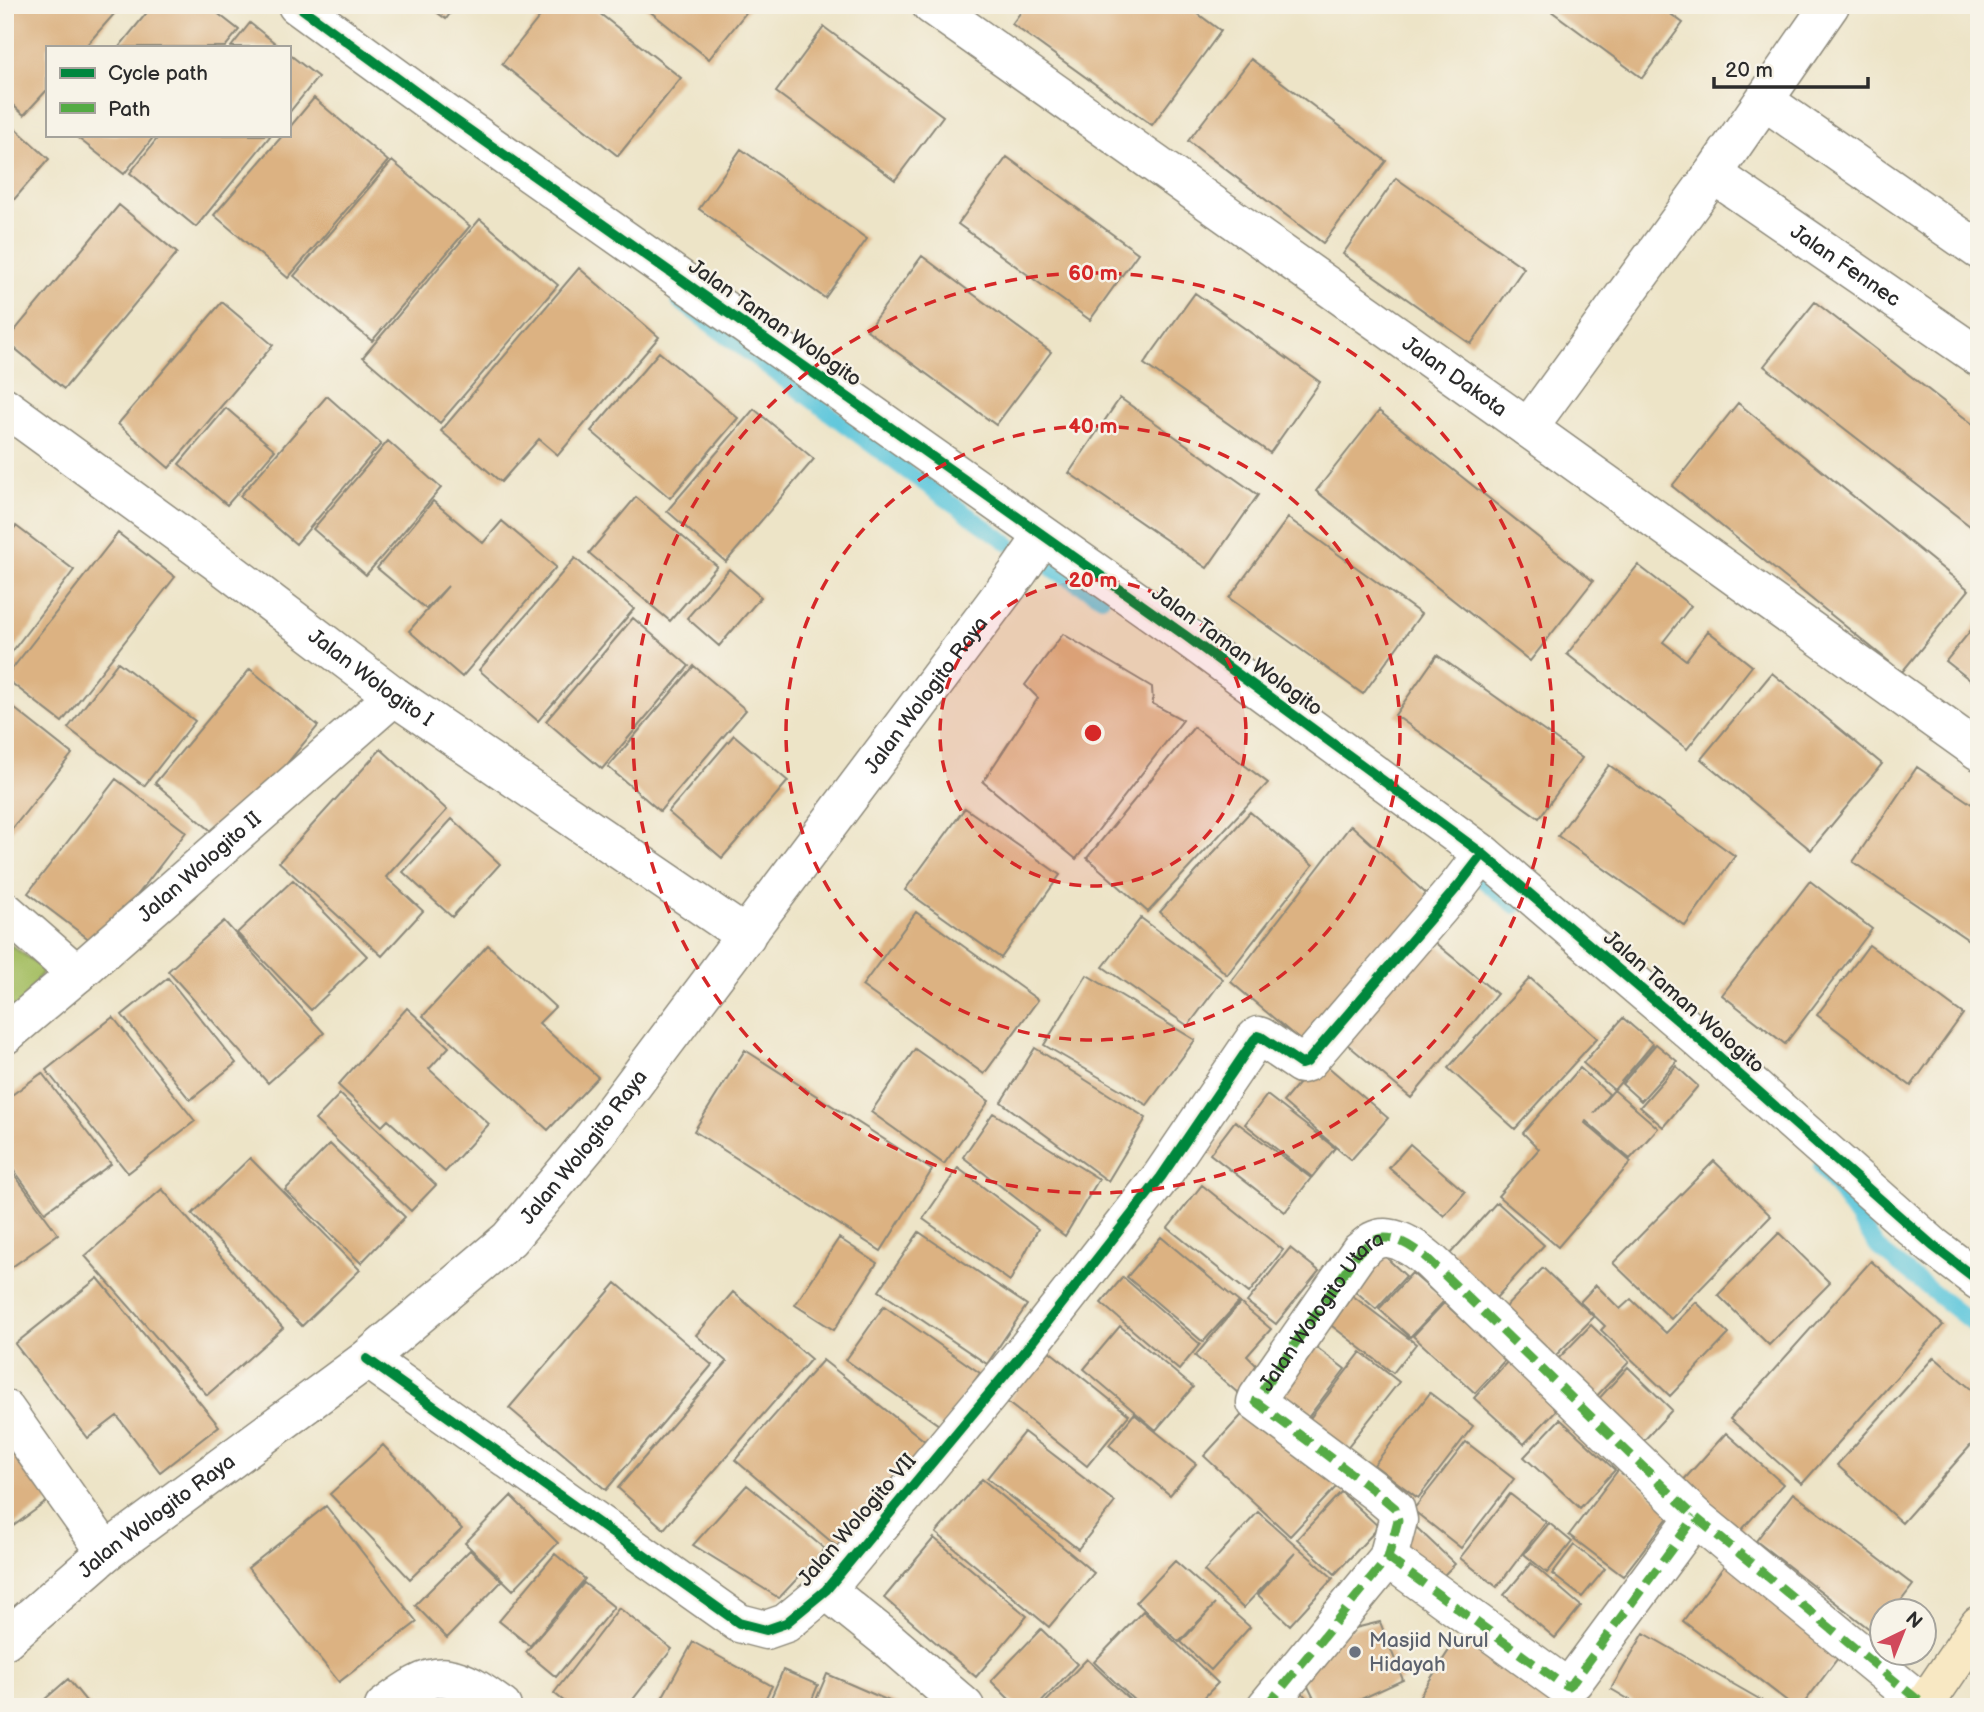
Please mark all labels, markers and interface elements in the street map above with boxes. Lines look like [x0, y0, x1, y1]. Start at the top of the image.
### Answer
legend [46, 46, 290, 136]
scale bar [1714, 46, 1868, 90]
text: 20 m [1725, 58, 1773, 83]
text: Cycle path [108, 61, 208, 86]
text: Path [108, 97, 150, 122]
street label: Jalan Fennec [1786, 219, 1905, 312]
street label: Jalan Taman Wologito [684, 254, 866, 392]
text: 60 m [1068, 261, 1118, 286]
street label: Jalan Dakota [1398, 331, 1512, 422]
text: 40 m [1068, 414, 1118, 439]
text: 20 m [1069, 568, 1117, 593]
street label: Jalan Taman Wologito [1147, 581, 1327, 721]
street label: Jalan Wologito Raya [859, 611, 993, 778]
street label: Jalan Wologito I [303, 623, 438, 732]
centre of rings [1081, 721, 1105, 745]
street label: Jalan Wologito II [133, 806, 266, 927]
street label: Jalan Taman Wologito [1598, 925, 1770, 1079]
street label: Jalan Wologito Raya [515, 1065, 652, 1229]
street label: Jalan Wologito Utara [1254, 1226, 1387, 1396]
street label: Jalan Wologito Raya [73, 1449, 240, 1583]
street label: Jalan Wologito VII [793, 1449, 921, 1591]
north arrow [1868, 1596, 1938, 1666]
text: N [1901, 1607, 1927, 1634]
place label: Masjid Nurul Hidayah [1369, 1628, 1488, 1677]
marker: Masjid Nurul Hidayah [1347, 1644, 1363, 1660]

